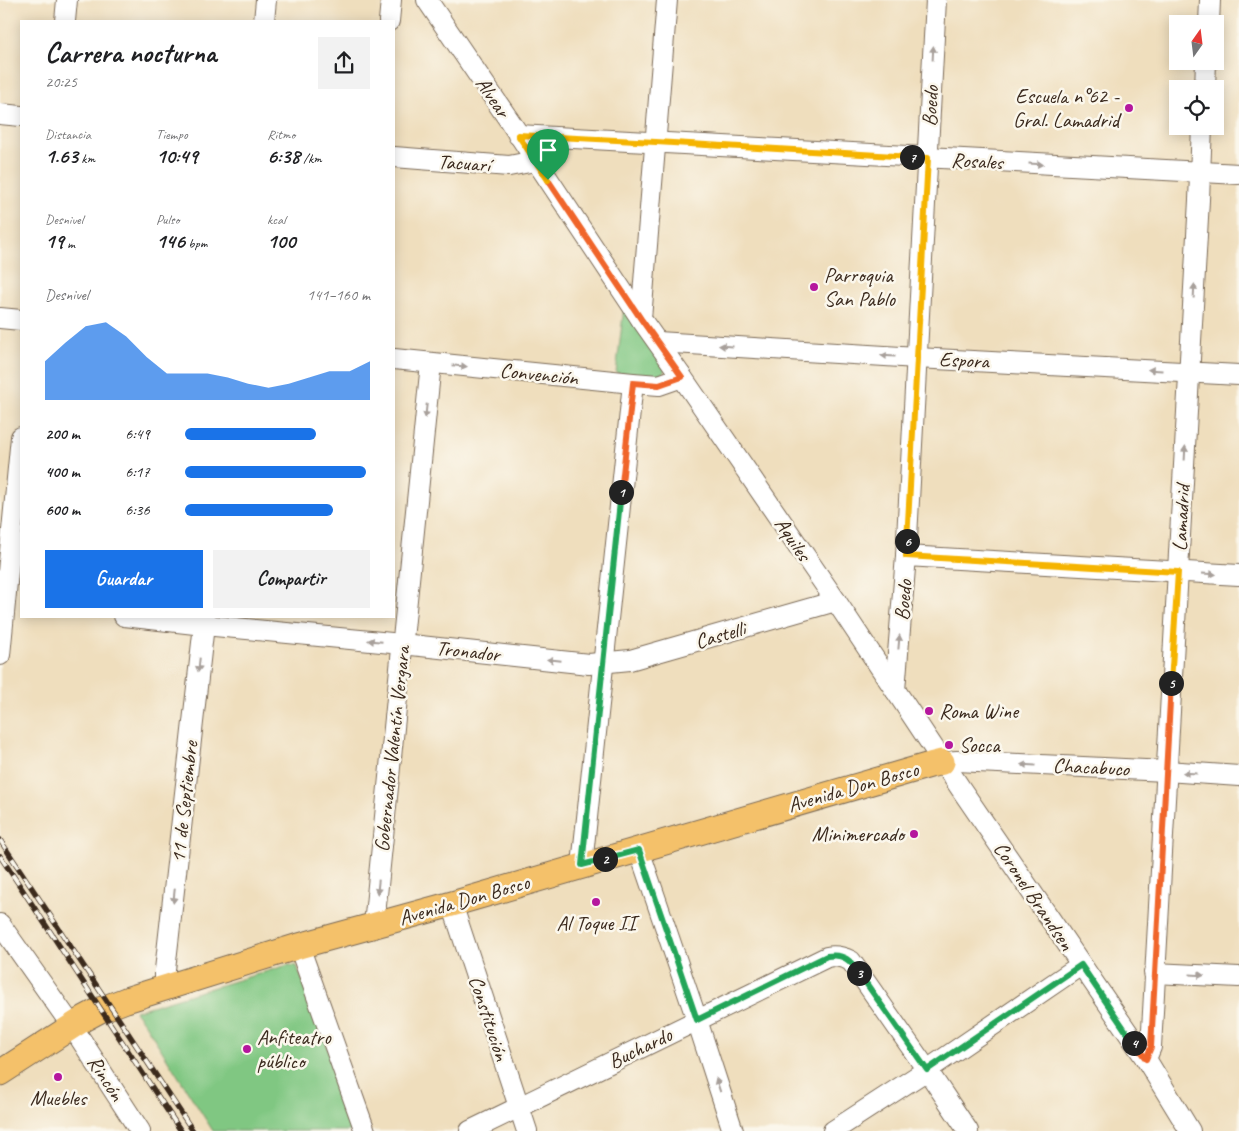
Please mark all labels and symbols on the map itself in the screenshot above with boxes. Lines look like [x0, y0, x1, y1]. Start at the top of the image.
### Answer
north arrow [1169, 15, 1224, 70]
one-way arrow [929, 44, 937, 60]
street label: Alvear [470, 72, 517, 124]
street label: Boedo [916, 83, 944, 127]
place label: Escuela n°62 - Gral. Lamadrid [1013, 83, 1123, 133]
marker: Escuela n°62 - Gral. Lamadrid [1123, 102, 1135, 114]
pin [527, 129, 569, 180]
pin: 7 [900, 144, 924, 170]
street label: Rosales [951, 147, 1005, 175]
street label: Tacuarí [437, 148, 495, 178]
one-way arrow [1028, 160, 1044, 168]
place label: Parroquia San Pablo [824, 262, 896, 312]
marker: Parroquia San Pablo [808, 281, 820, 293]
one-way arrow [1190, 283, 1198, 299]
one-way arrow [718, 342, 734, 350]
street label: Espora [939, 346, 991, 374]
one-way arrow [880, 352, 896, 360]
street label: Convención [499, 357, 580, 391]
one-way arrow [452, 362, 468, 370]
one-way arrow [1147, 366, 1163, 374]
one-way arrow [422, 404, 430, 420]
one-way arrow [1181, 445, 1189, 461]
pin: 1 [608, 480, 634, 504]
street label: Lamadrid [1166, 480, 1196, 552]
street label: Aquiles [769, 512, 818, 567]
pin: 6 [894, 528, 920, 554]
one-way arrow [1201, 570, 1217, 578]
street label: Boedo [888, 577, 918, 621]
street label: Castelli [692, 615, 751, 655]
one-way arrow [896, 633, 904, 649]
street label: Tronador [435, 635, 504, 668]
one-way arrow [367, 637, 383, 645]
street label: Gobernador Valentín Vergara [368, 643, 416, 853]
one-way arrow [546, 656, 562, 664]
one-way arrow [195, 657, 203, 673]
pin: 5 [1158, 670, 1184, 696]
place label: Roma Wine [939, 698, 1020, 724]
marker: Roma Wine [923, 705, 935, 717]
place label: Socca [959, 732, 1001, 758]
street label: 11 de Septiembre [165, 739, 203, 864]
marker: Socca [943, 739, 955, 751]
street label: Chacabuco [1052, 752, 1131, 782]
street label: Avenida Don Bosco [785, 756, 923, 818]
one-way arrow [1020, 760, 1036, 768]
one-way arrow [1182, 768, 1198, 776]
place label: Minimercado [812, 821, 907, 847]
marker: Minimercado [908, 828, 920, 840]
street label: Coronel Brandsen [988, 837, 1080, 956]
pin: 2 [592, 846, 618, 872]
street label: Avenida Don Bosco [396, 869, 534, 931]
one-way arrow [373, 879, 381, 895]
one-way arrow [170, 888, 178, 904]
marker: Al Toque II [590, 896, 602, 908]
place label: Al Toque II [556, 910, 640, 936]
pin: 3 [846, 960, 872, 986]
one-way arrow [1189, 971, 1205, 979]
street label: Constitución [463, 972, 515, 1064]
street label: Buchardo [604, 1021, 677, 1074]
place label: Anfiteatro público [257, 1024, 332, 1074]
pin: 4 [1122, 1030, 1146, 1056]
marker: Anfiteatro público [241, 1043, 253, 1055]
street label: Rincón [82, 1050, 131, 1106]
marker: Muebles [52, 1071, 64, 1083]
one-way arrow [714, 1077, 722, 1092]
place label: Muebles [30, 1085, 88, 1111]

